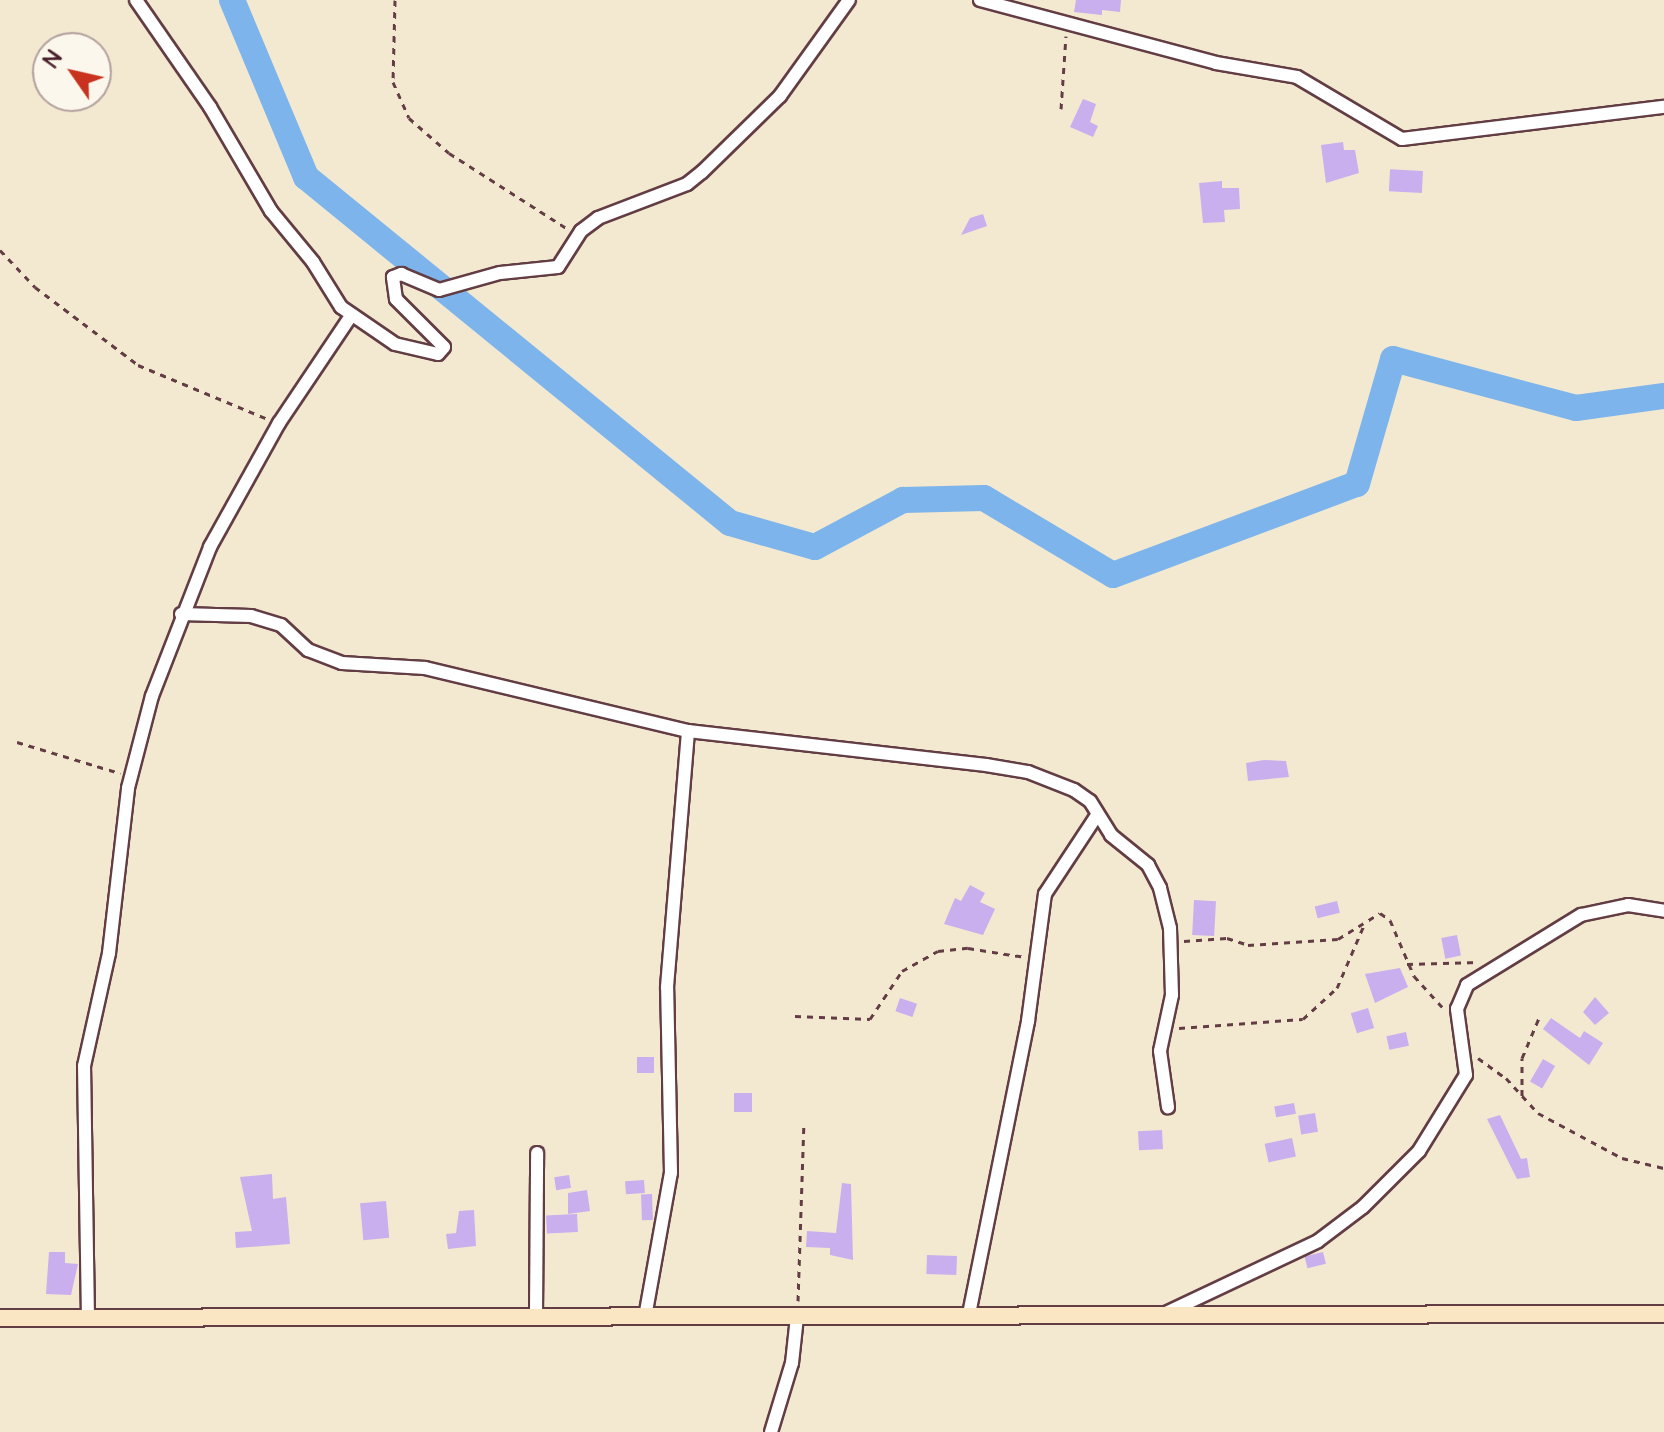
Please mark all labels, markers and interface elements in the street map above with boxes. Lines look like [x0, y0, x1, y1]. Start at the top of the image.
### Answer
north arrow [32, 32, 112, 112]
text: N [37, 45, 70, 74]

